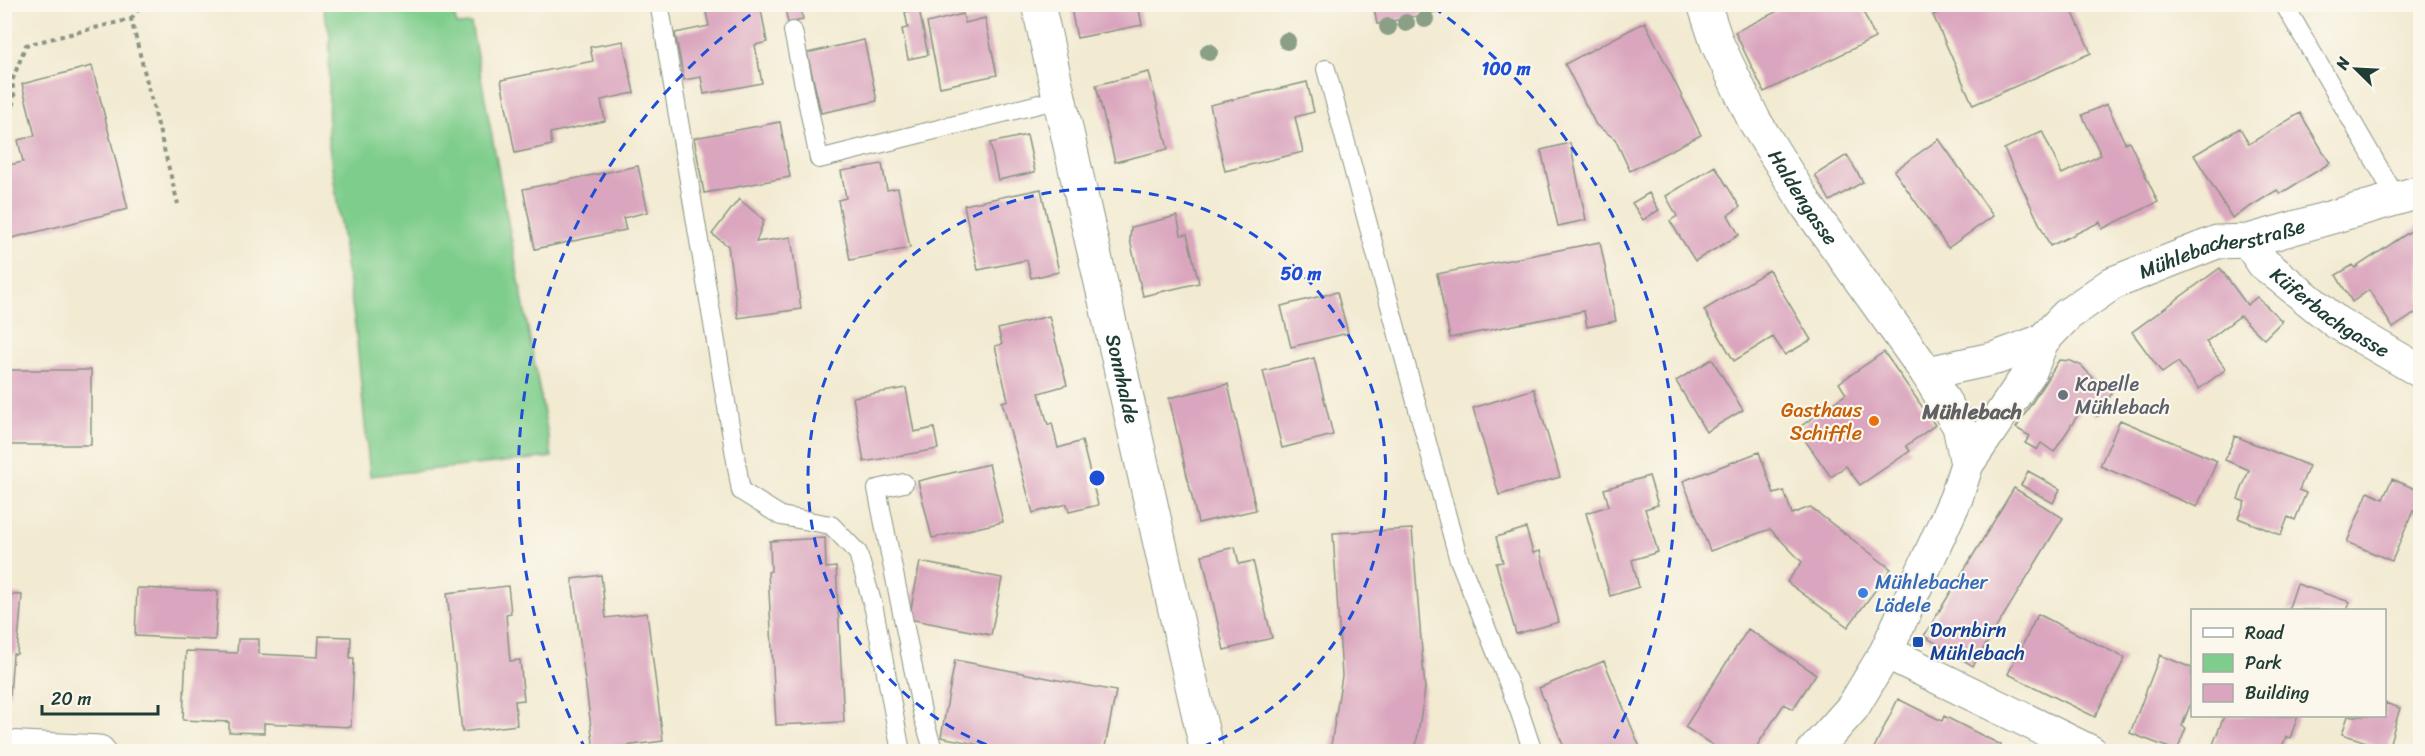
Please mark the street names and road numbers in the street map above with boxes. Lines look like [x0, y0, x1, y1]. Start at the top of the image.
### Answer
street label: Haldengasse [1759, 142, 1848, 253]
street label: Mühlebacherstraße [2133, 208, 2309, 289]
street label: Küferbachgasse [2262, 258, 2396, 367]
street label: Sonnhalde [1096, 330, 1150, 427]

